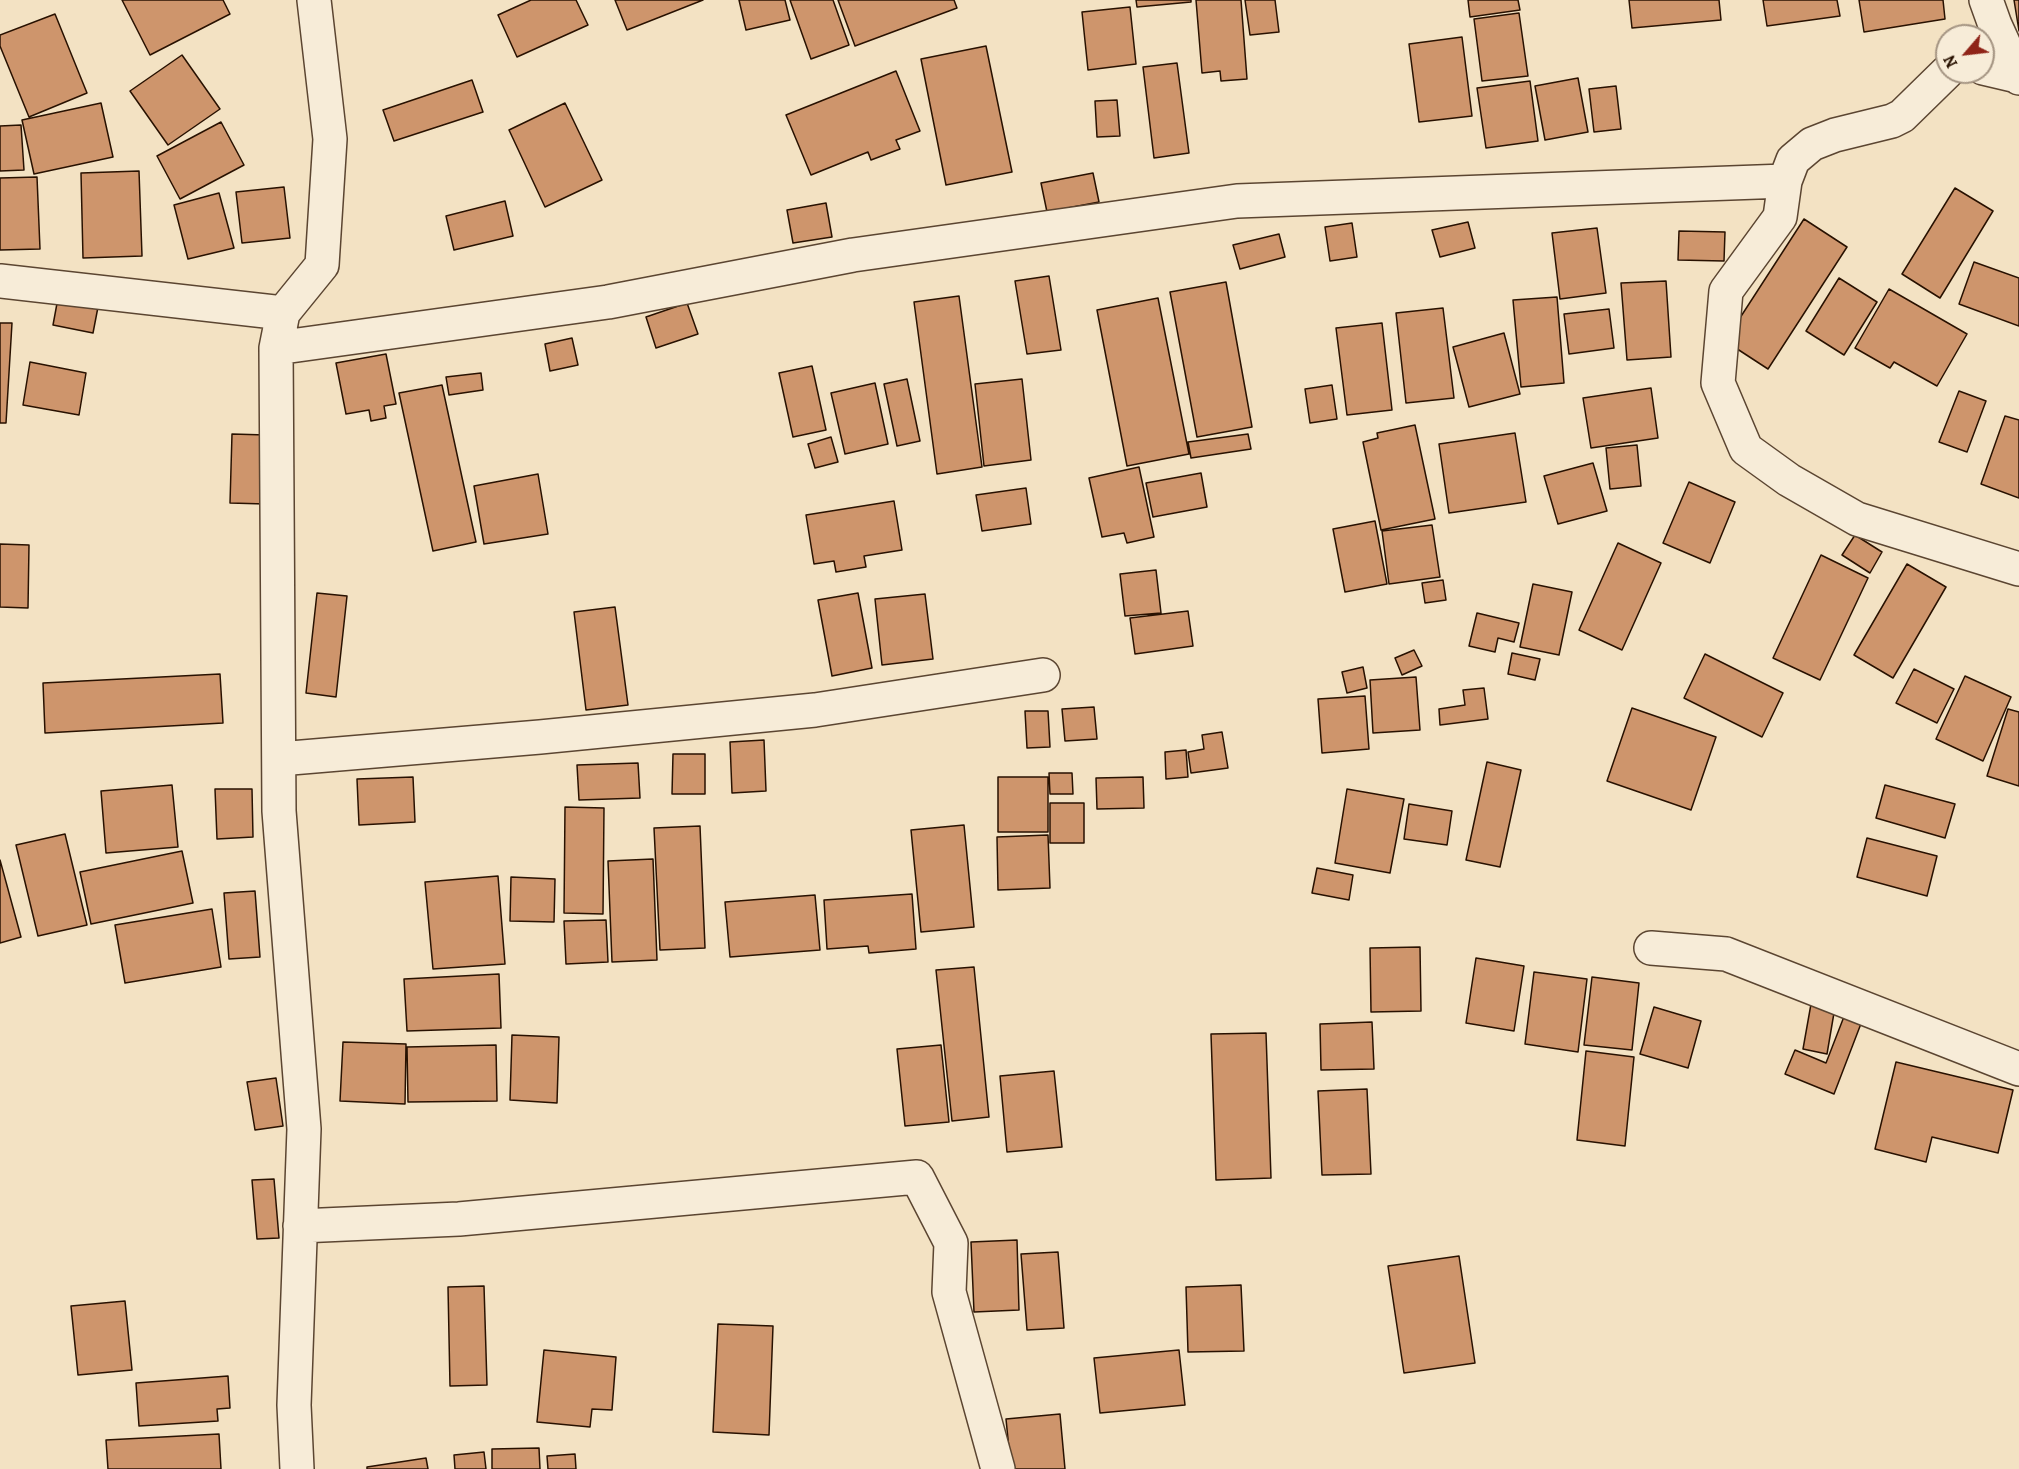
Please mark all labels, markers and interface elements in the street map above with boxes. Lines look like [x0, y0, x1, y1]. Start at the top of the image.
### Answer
north arrow [1935, 24, 1995, 84]
text: N [1938, 51, 1963, 72]

